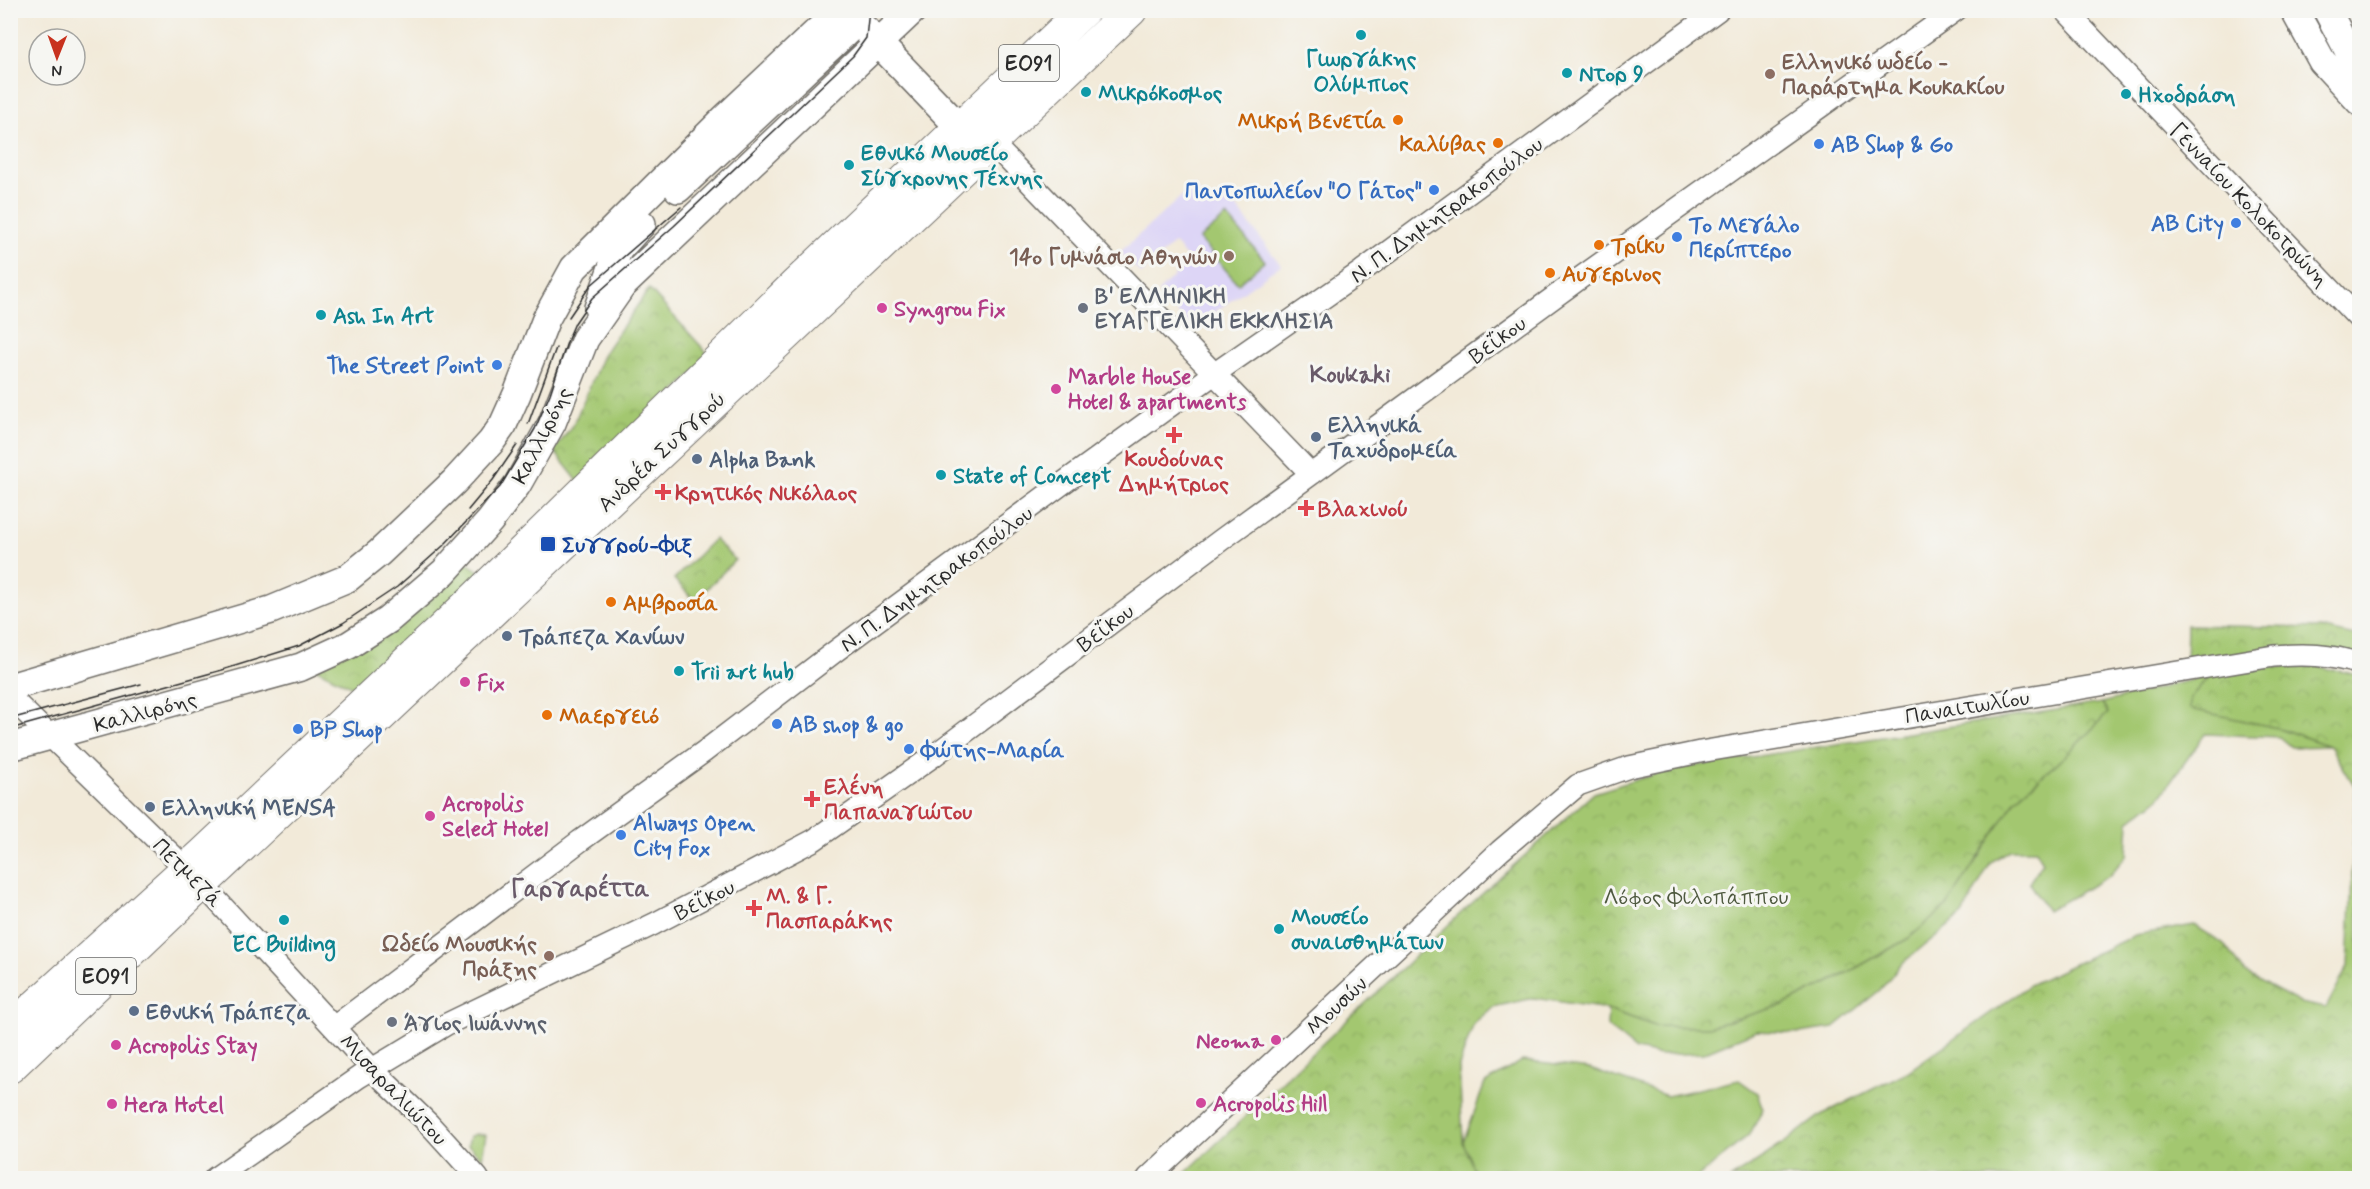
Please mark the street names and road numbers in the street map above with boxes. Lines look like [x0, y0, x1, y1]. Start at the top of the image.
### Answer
road number: ΕΟ91 [999, 45, 1059, 81]
street label: Γενναίου Κολοκοτρώνη [2163, 117, 2334, 293]
street label: Ν. Π. Δημητρακοπούλου [1345, 131, 1549, 290]
street label: Βεΐκου [1464, 310, 1533, 371]
street label: Καλλιρόης [506, 383, 579, 489]
street label: Ανδρέα Συγγρού [592, 385, 732, 519]
street label: Ν. Π. Δημητρακοπούλου [835, 500, 1039, 659]
street label: Βεΐκου [1072, 598, 1140, 659]
street label: Παναιτωλίου [1903, 684, 2032, 732]
street label: Καλλιρόης [91, 686, 200, 740]
street label: Πετμεζά [146, 833, 228, 914]
street label: Βεΐκου [670, 874, 740, 928]
road number: ΕΟ91 [76, 958, 136, 994]
street label: Μουσών [1301, 971, 1374, 1042]
street label: Μισαραλιώτου [332, 1029, 453, 1152]

